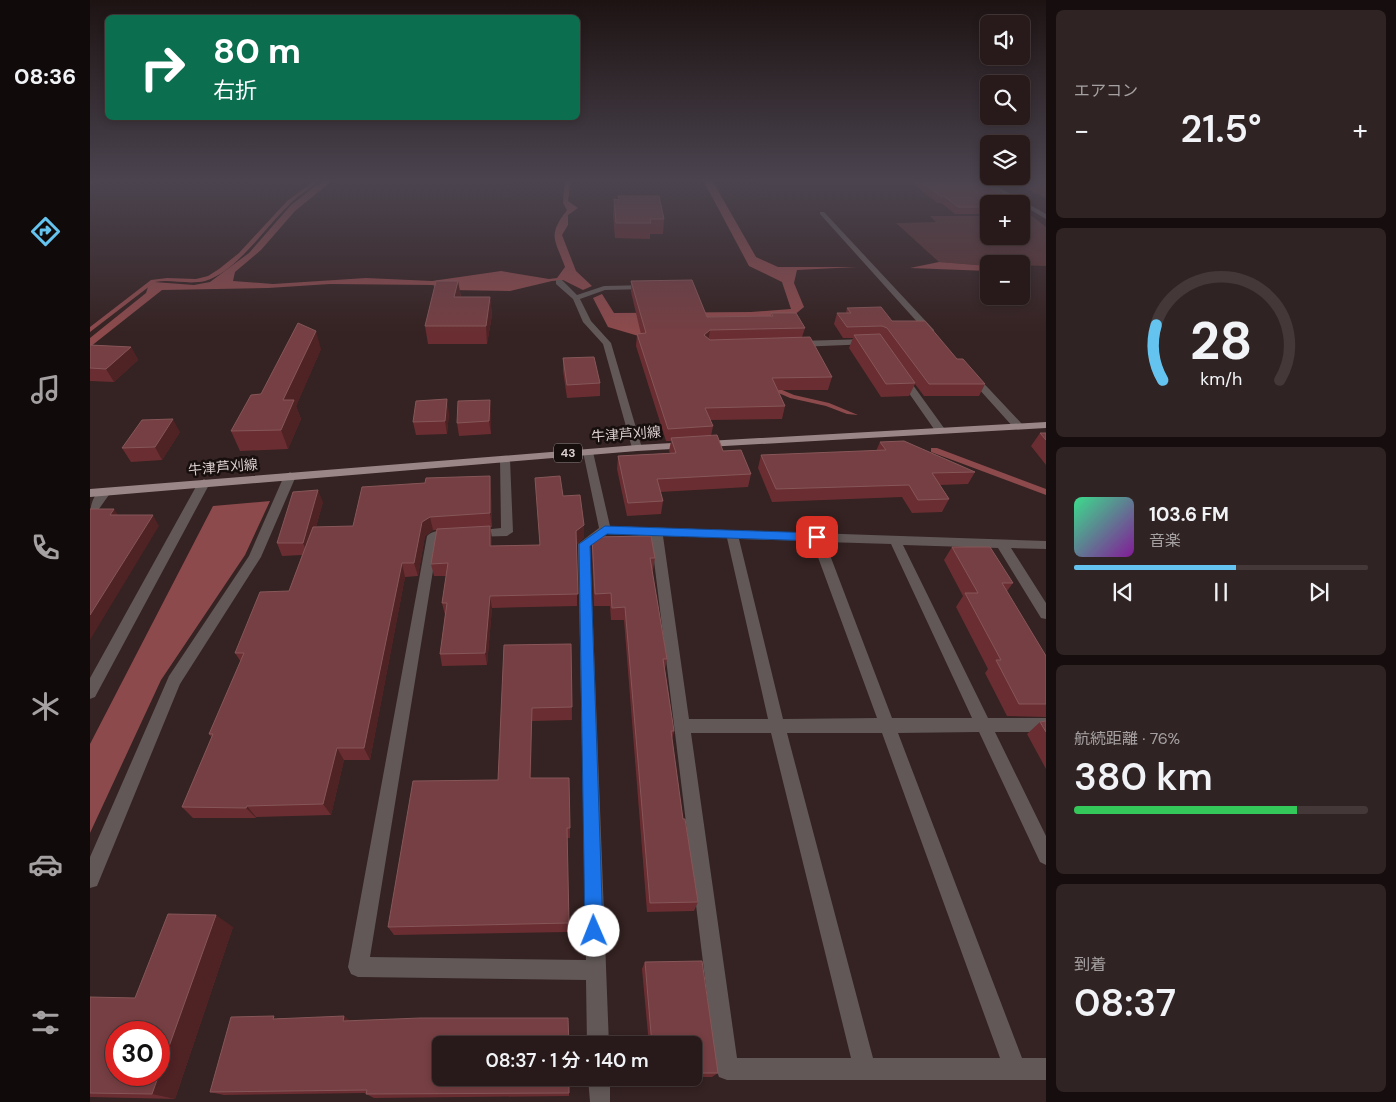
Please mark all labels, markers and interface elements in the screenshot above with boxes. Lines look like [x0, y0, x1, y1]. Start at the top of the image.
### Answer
map controls [980, 15, 1030, 305]
button: sound [980, 15, 1030, 65]
text: 80 m [213, 28, 301, 74]
icon: right [130, 35, 195, 100]
text: 08:36 [14, 62, 76, 91]
button: search [980, 75, 1030, 125]
text: 右折 [213, 76, 257, 105]
text: エアコン [1074, 80, 1138, 101]
text: 21.5° [1180, 104, 1262, 154]
text: − [1074, 112, 1089, 149]
text: + [1353, 112, 1368, 149]
button: layers [980, 135, 1030, 185]
button: + [980, 195, 1030, 245]
icon: directions [28, 214, 63, 249]
button: − [980, 255, 1030, 305]
text: 28 [1190, 307, 1252, 375]
text: km/h [1200, 367, 1242, 391]
icon: music [28, 372, 63, 407]
street label: 牛津芦刈線 [590, 423, 662, 445]
road number: 43 [554, 443, 582, 462]
street label: 牛津芦刈線 [187, 455, 259, 479]
text: 103.6 FM [1149, 502, 1229, 527]
pin [796, 516, 838, 558]
icon: arrive [803, 523, 831, 551]
icon: phone [28, 530, 63, 565]
text: 音楽 [1149, 530, 1181, 551]
icon: previous [1109, 578, 1137, 606]
icon: pause [1207, 578, 1235, 606]
icon: next [1305, 578, 1333, 606]
icon: climate [28, 689, 63, 724]
text: 航続距離 · 76% [1074, 728, 1180, 749]
text: 380 km [1074, 752, 1213, 802]
icon: car [28, 847, 63, 882]
position arrow [567, 904, 619, 956]
text: 到着 [1074, 954, 1106, 975]
text: 08:37 [1074, 978, 1176, 1028]
icon: filters [28, 1005, 63, 1040]
speed limit sign: 30 [105, 1021, 170, 1086]
text: 08:37 · 1 分 · 140 m [485, 1048, 649, 1073]

